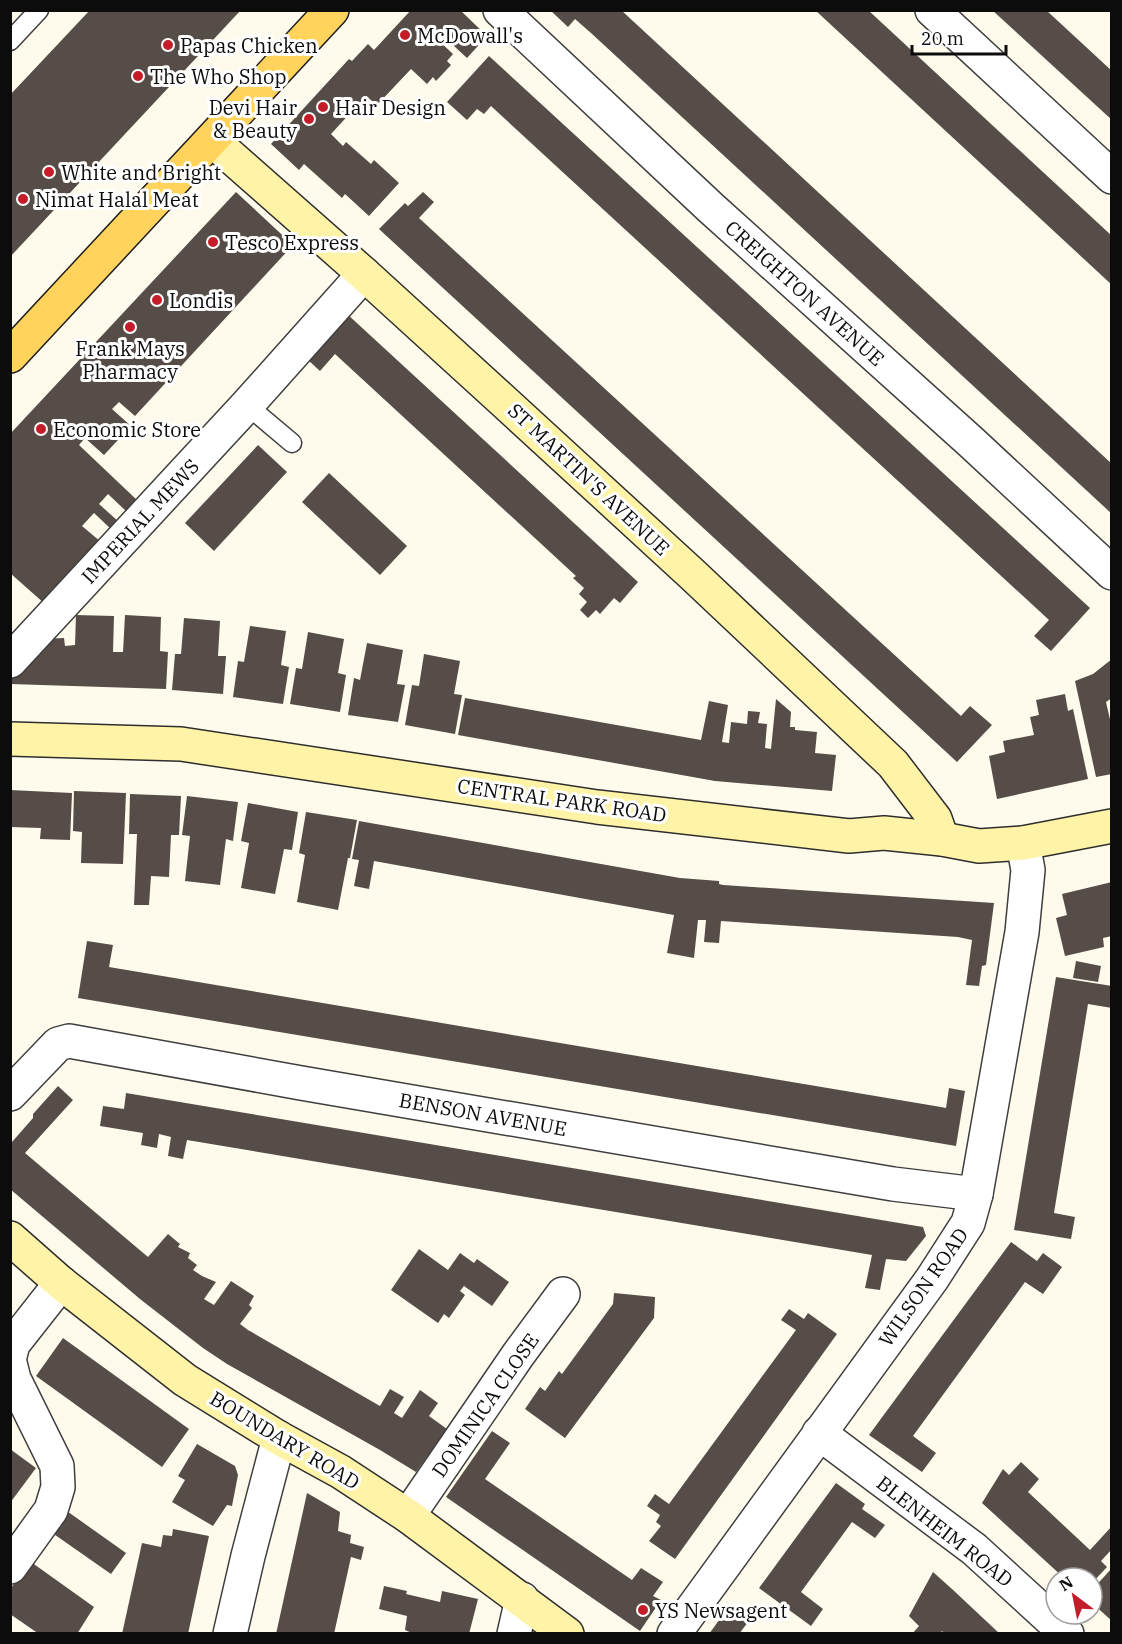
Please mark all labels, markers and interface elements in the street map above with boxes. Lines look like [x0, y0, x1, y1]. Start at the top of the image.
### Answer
scale bar [912, 18, 1006, 56]
place label: McDowall's [417, 22, 523, 49]
text: 20 m [921, 27, 964, 50]
marker: McDowall's [398, 28, 412, 42]
place label: Papas Chicken [180, 32, 318, 59]
marker: Papas Chicken [161, 38, 175, 52]
place label: The Who Shop [150, 63, 286, 90]
marker: The Who Shop [131, 69, 145, 83]
place label: Devi Hair & Beauty [209, 94, 297, 144]
place label: Hair Design [335, 94, 446, 121]
marker: Hair Design [316, 100, 330, 114]
marker: Devi Hair & Beauty [302, 112, 316, 126]
place label: White and Bright [61, 159, 221, 186]
marker: White and Bright [42, 165, 56, 179]
place label: Nimat Halal Meat [35, 186, 199, 213]
marker: Nimat Halal Meat [16, 192, 30, 206]
street label: CREIGHTON AVENUE [720, 214, 890, 372]
place label: Tesco Express [225, 229, 359, 256]
marker: Tesco Express [206, 235, 220, 249]
place label: Londis [169, 287, 233, 314]
marker: Londis [150, 293, 164, 307]
marker: Frank Mays Pharmacy [123, 320, 137, 334]
place label: Frank Mays Pharmacy [75, 335, 185, 385]
street label: ST MARTIN'S AVENUE [502, 397, 676, 561]
place label: Economic Store [53, 416, 201, 443]
marker: Economic Store [34, 422, 48, 436]
street label: IMPERIAL MEWS [75, 453, 205, 589]
street label: CENTRAL PARK ROAD [456, 772, 668, 828]
street label: BENSON AVENUE [397, 1086, 569, 1142]
street label: WILSON ROAD [872, 1222, 974, 1352]
street label: DOMINICA CLOSE [425, 1328, 545, 1482]
street label: BOUNDARY ROAD [205, 1385, 365, 1495]
street label: BLENHEIM ROAD [871, 1469, 1019, 1593]
north arrow [1044, 1566, 1104, 1626]
text: N [1055, 1571, 1077, 1595]
place label: YS Newsagent [655, 1597, 787, 1624]
marker: YS Newsagent [636, 1603, 650, 1617]

